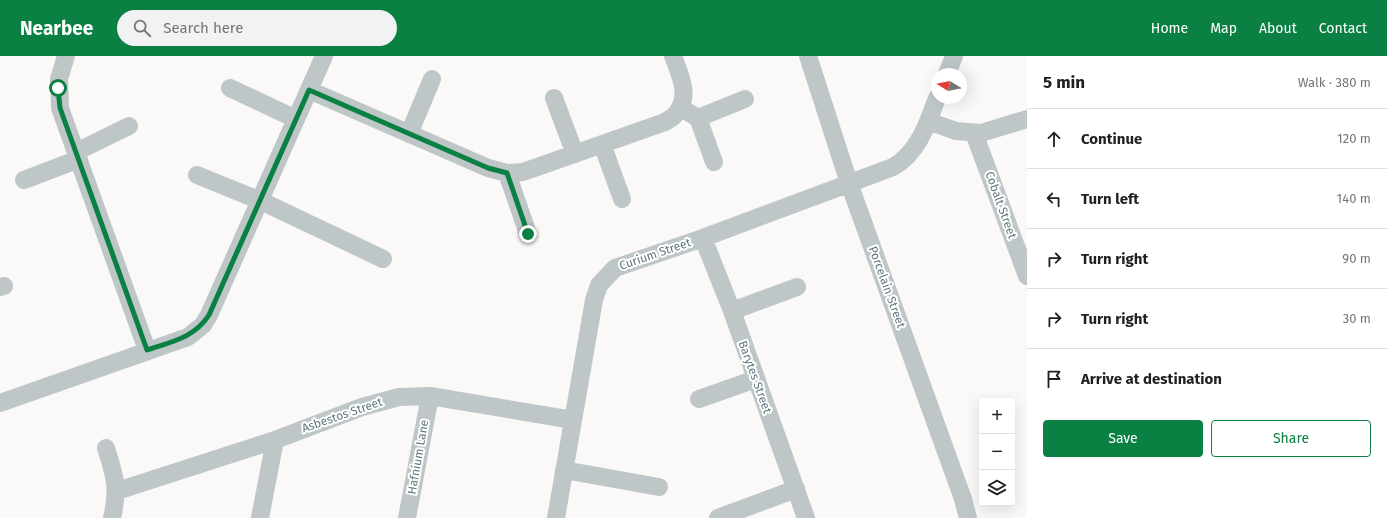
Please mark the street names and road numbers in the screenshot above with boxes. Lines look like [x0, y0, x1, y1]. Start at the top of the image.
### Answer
street label: Cobalt Street [982, 169, 1020, 241]
street label: Curium Street [617, 235, 693, 273]
street label: Porcelain Street [866, 244, 909, 330]
street label: Barytes Street [735, 339, 775, 416]
street label: Asbestos Street [300, 394, 385, 435]
street label: Hafnium Lane [405, 419, 431, 495]

